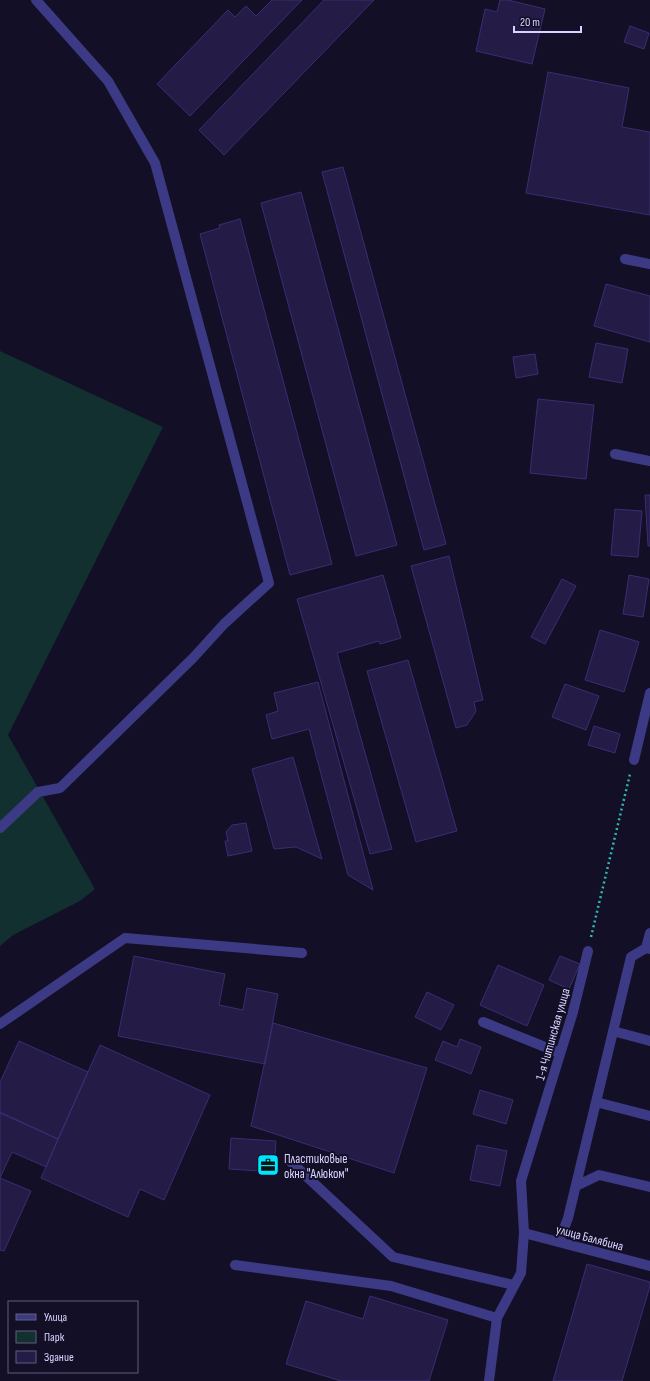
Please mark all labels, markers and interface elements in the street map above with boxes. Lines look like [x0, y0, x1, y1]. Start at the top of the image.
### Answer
scale bar [514, 8, 581, 34]
text: 20 m [520, 15, 540, 30]
street label: 1-я Читинская улица [532, 986, 574, 1082]
place label: Пластиковые окна "Алюком" [284, 1151, 349, 1182]
office icon: Пластиковые окна "Алюком" [255, 1152, 281, 1178]
street label: улица Балябина [554, 1221, 625, 1255]
legend [8, 1301, 138, 1373]
text: Улица [44, 1310, 68, 1325]
text: Парк [44, 1330, 65, 1345]
text: Здание [44, 1350, 74, 1365]

